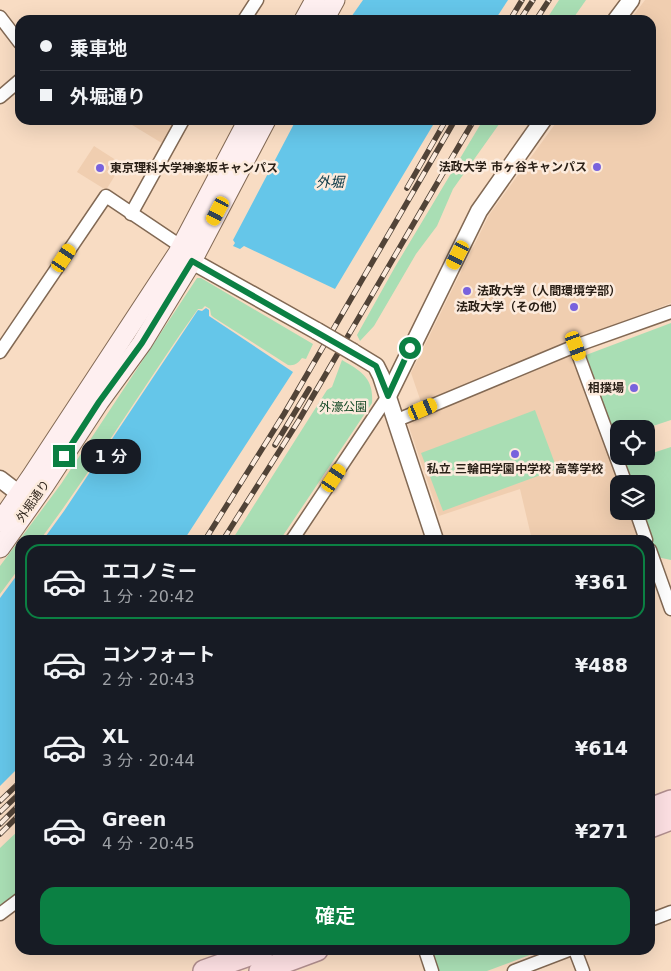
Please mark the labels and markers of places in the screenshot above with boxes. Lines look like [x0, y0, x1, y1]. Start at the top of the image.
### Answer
place label: 法政大学 市ヶ谷キャンパス [439, 160, 587, 174]
place label: 東京理科大学神楽坂キャンパス [110, 161, 278, 175]
marker: 法政大学 市ヶ谷キャンパス [591, 161, 603, 173]
marker: 東京理科大学神楽坂キャンパス [94, 162, 106, 174]
place label: 法政大学（人間環境学部） [477, 284, 621, 298]
marker: 法政大学（人間環境学部） [461, 285, 473, 297]
place label: 法政大学（その他） [456, 300, 564, 314]
marker: 法政大学（その他） [568, 301, 580, 313]
place label: 相撲場 [588, 381, 624, 395]
marker: 相撲場 [628, 382, 640, 394]
marker: 私立 三輪田学園中学校 高等学校 [509, 448, 521, 460]
place label: 私立 三輪田学園中学校 高等学校 [427, 462, 603, 476]

